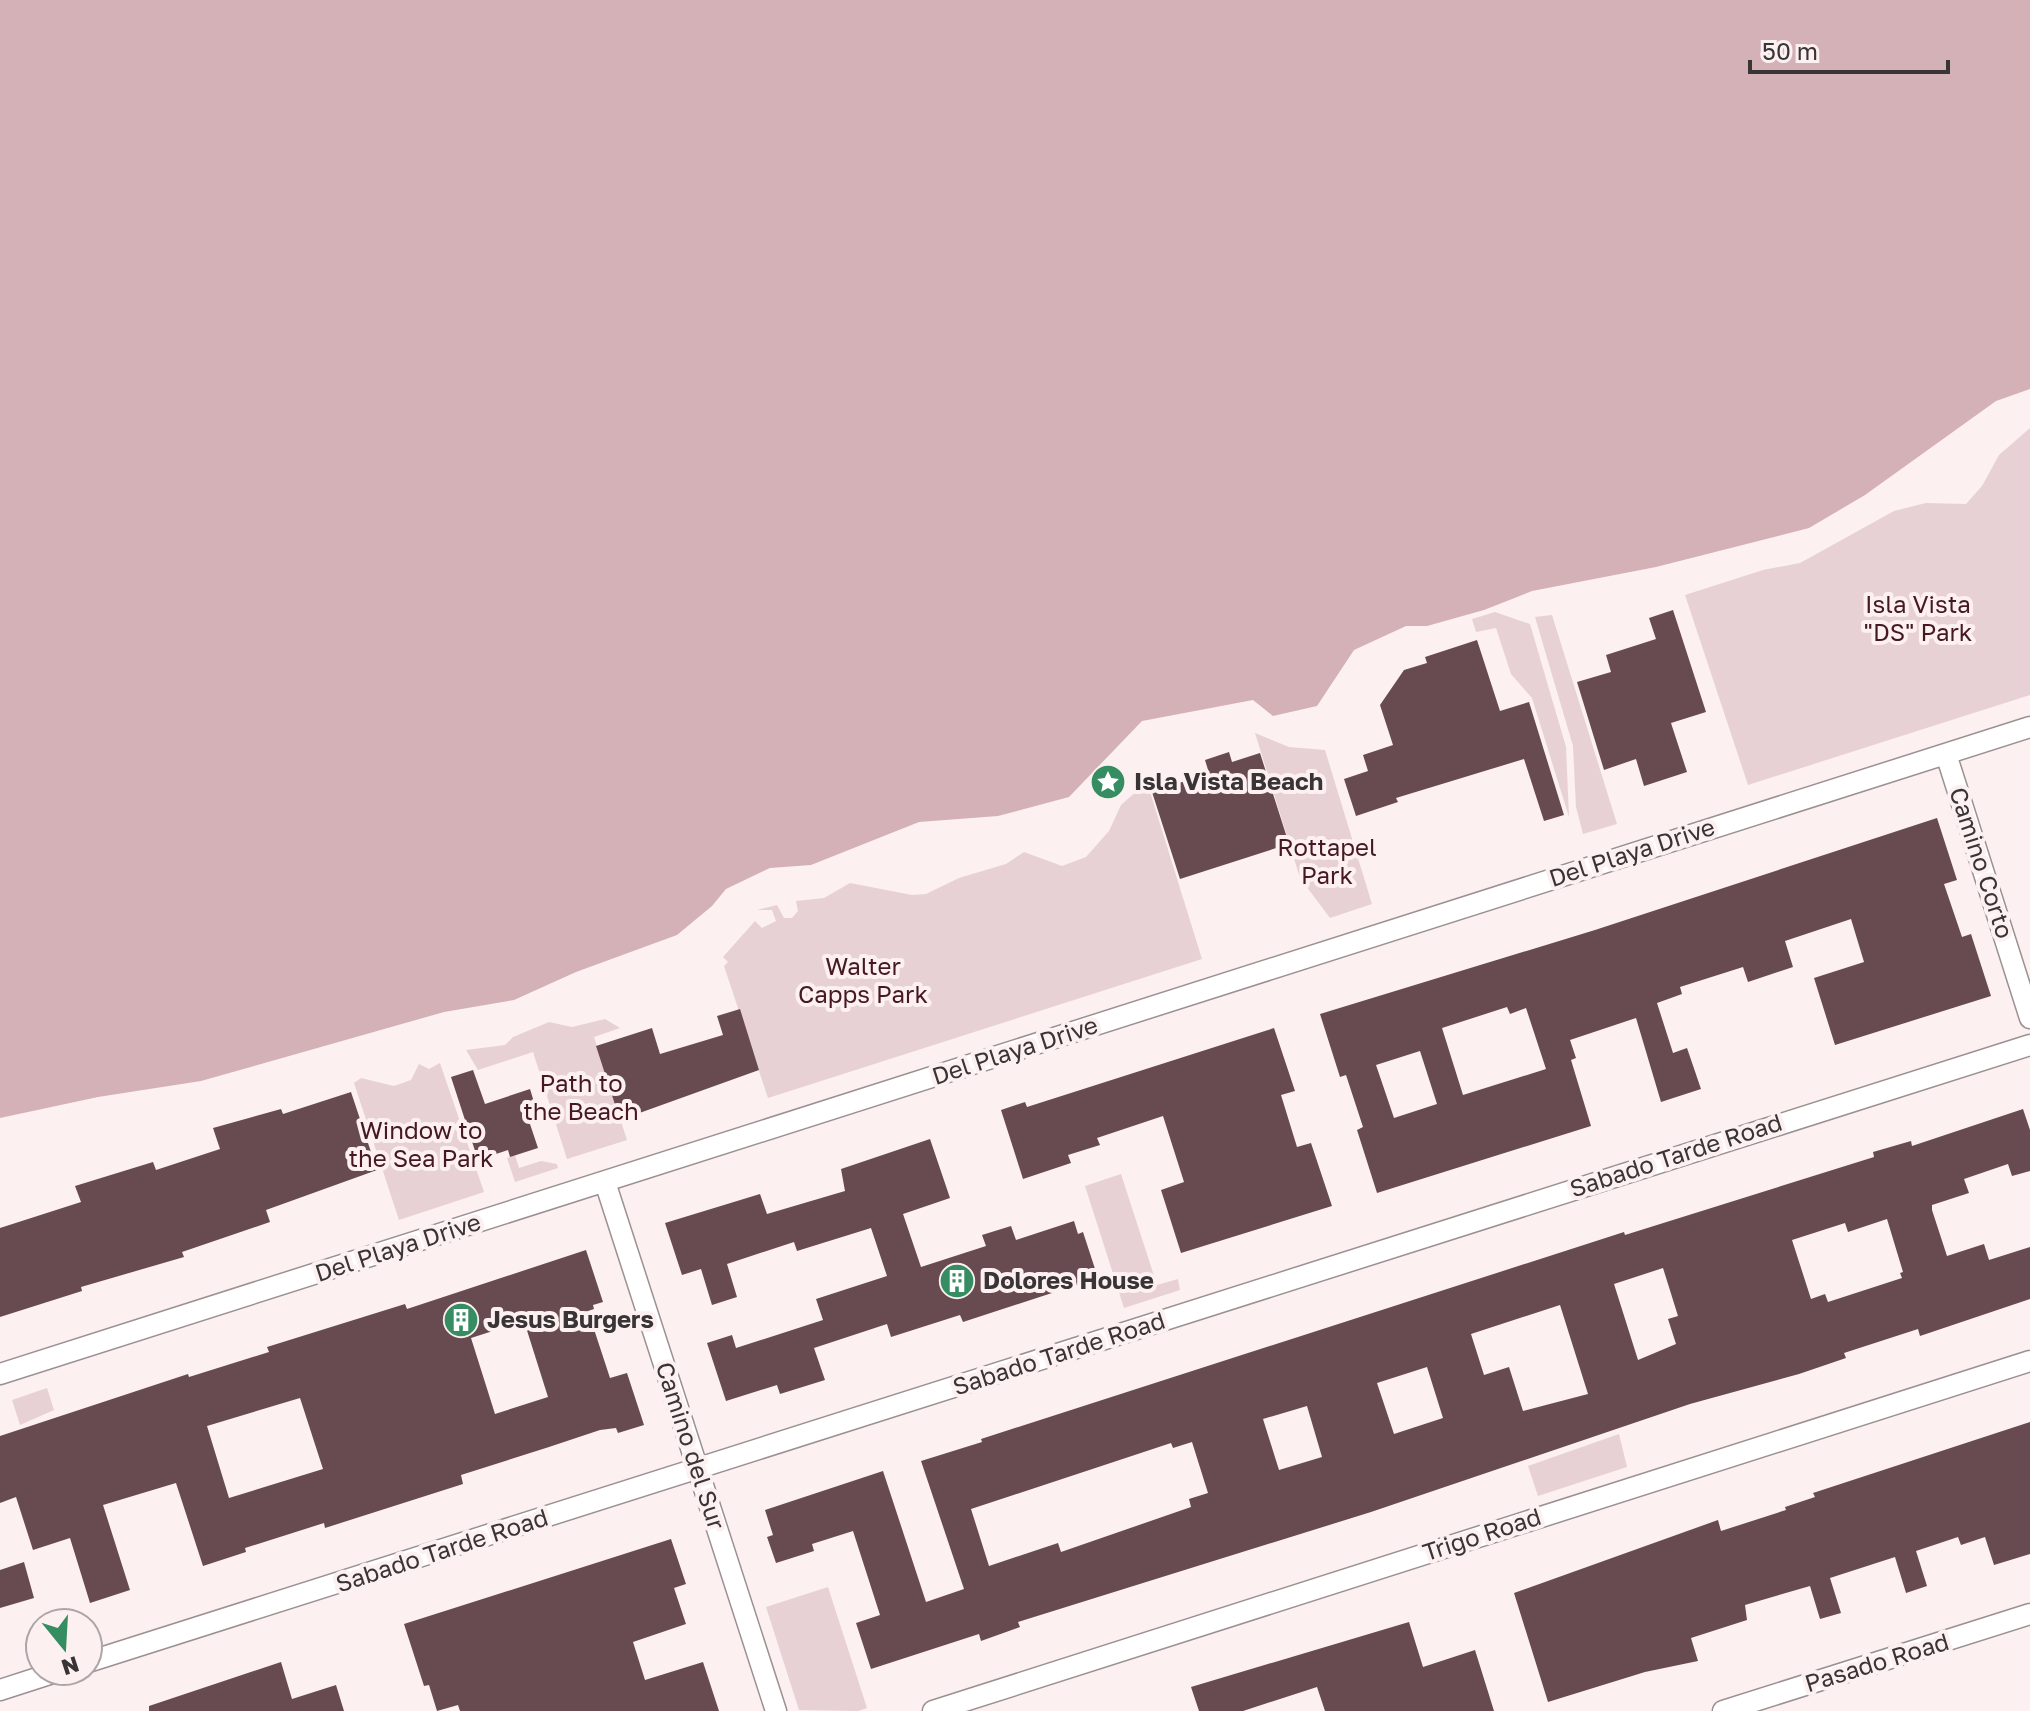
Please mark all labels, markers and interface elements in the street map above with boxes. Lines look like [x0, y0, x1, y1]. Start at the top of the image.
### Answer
scale bar [1750, 24, 1948, 74]
text: 50 m [1762, 36, 1818, 65]
park label: Isla Vista "DS" Park [1864, 589, 1972, 646]
place icon: Isla Vista Beach [1089, 763, 1127, 801]
place label: Isla Vista Beach [1134, 766, 1323, 795]
street label: Camino Corto [1944, 783, 2021, 942]
street label: Del Playa Drive [1545, 811, 1718, 892]
park label: Rottapel Park [1277, 832, 1377, 889]
park label: Walter Capps Park [798, 951, 928, 1008]
street label: Del Playa Drive [928, 1009, 1101, 1090]
park label: Path to the Beach [523, 1068, 639, 1125]
street label: Sabado Tarde Road [1566, 1107, 1785, 1203]
park label: Window to the Sea Park [348, 1115, 494, 1172]
street label: Del Playa Drive [311, 1206, 484, 1287]
building icon: Dolores House [938, 1262, 976, 1300]
place label: Dolores House [983, 1265, 1154, 1294]
building icon: Jesus Burgers [442, 1301, 480, 1339]
place label: Jesus Burgers [487, 1304, 654, 1333]
street label: Sabado Tarde Road [949, 1305, 1168, 1401]
street label: Camino del Sur [651, 1358, 732, 1533]
street label: Trigo Road [1419, 1501, 1544, 1566]
street label: Sabado Tarde Road [332, 1502, 551, 1598]
north arrow [24, 1607, 104, 1687]
street label: Pasado Road [1801, 1626, 1952, 1697]
text: N [58, 1651, 82, 1682]

